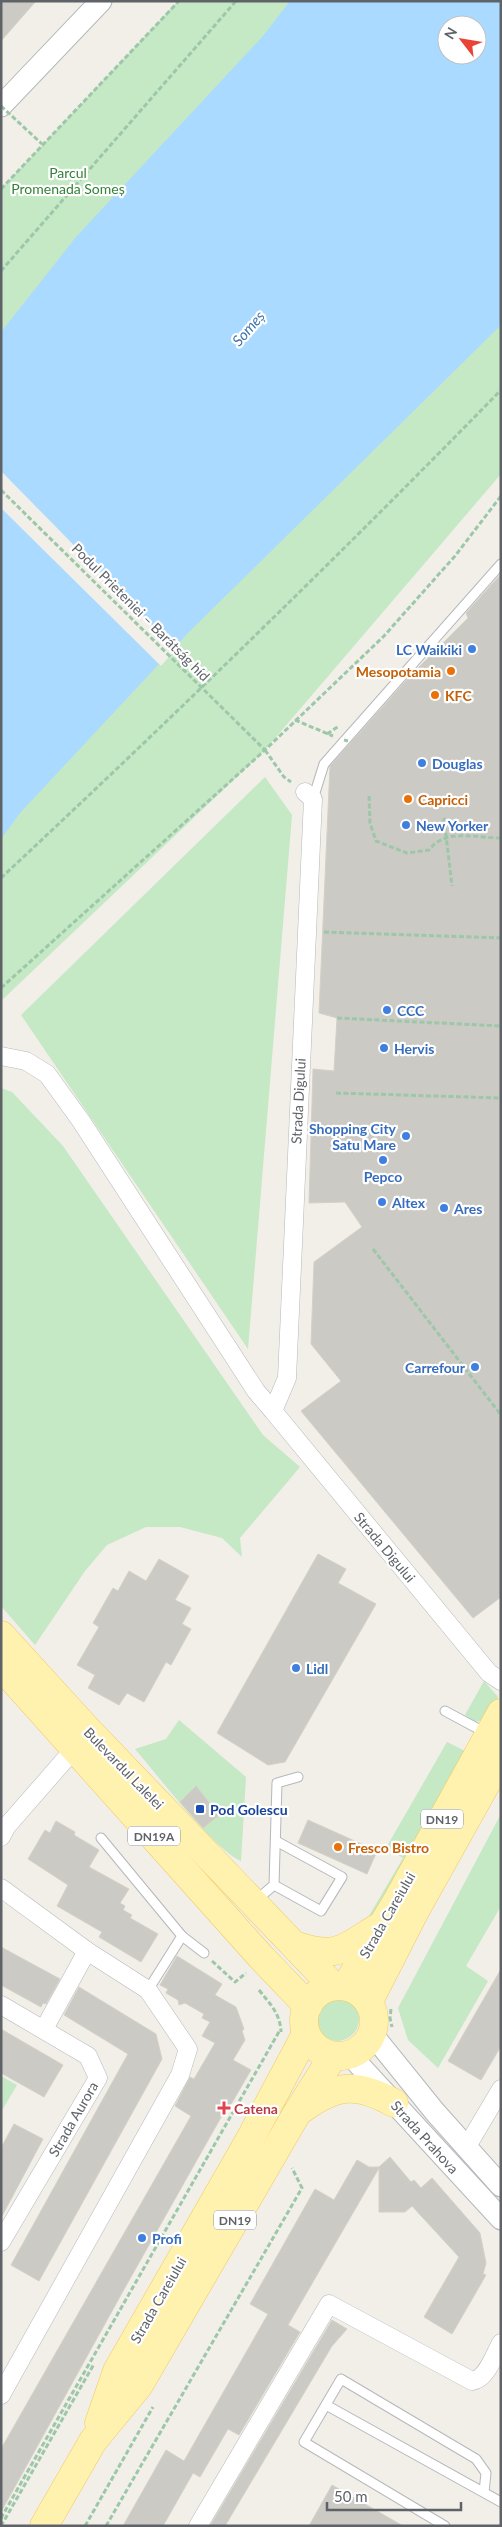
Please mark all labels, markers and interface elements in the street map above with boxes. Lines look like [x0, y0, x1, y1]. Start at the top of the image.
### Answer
north arrow [437, 15, 487, 65]
text: N [440, 24, 460, 42]
park label: Parcul Promenada Someș [11, 164, 125, 197]
water label: Someș [228, 307, 268, 349]
street label: Podul Prieteniei – Barátság híd [69, 540, 213, 684]
place label: LC Waikiki [396, 641, 462, 658]
marker: LC Waikiki [466, 643, 478, 655]
place label: Mesopotamia [356, 663, 441, 680]
marker: Mesopotamia [445, 665, 457, 677]
place label: KFC [445, 687, 472, 704]
marker: KFC [429, 689, 441, 701]
place label: Douglas [432, 755, 483, 772]
marker: Douglas [416, 757, 428, 769]
place label: Capricci [418, 791, 468, 808]
marker: Capricci [402, 793, 414, 805]
place label: New Yorker [416, 817, 489, 834]
marker: New Yorker [400, 819, 412, 831]
place label: CCC [397, 1002, 425, 1019]
marker: CCC [381, 1004, 393, 1016]
place label: Hervis [394, 1040, 434, 1057]
marker: Hervis [378, 1042, 390, 1054]
street label: Strada Digului [287, 1058, 309, 1144]
place label: Shopping City Satu Mare [309, 1120, 397, 1153]
marker: Shopping City Satu Mare [400, 1130, 412, 1142]
marker: Pepco [377, 1154, 389, 1166]
place label: Pepco [364, 1168, 402, 1185]
place label: Altex [391, 1194, 426, 1211]
marker: Altex [376, 1196, 388, 1208]
place label: Ares [453, 1200, 482, 1217]
marker: Ares [438, 1202, 450, 1214]
place label: Carrefour [405, 1359, 466, 1376]
marker: Carrefour [469, 1361, 481, 1373]
street label: Strada Digului [351, 1509, 419, 1585]
place label: Lidl [306, 1660, 328, 1677]
marker: Lidl [290, 1662, 302, 1674]
street label: Bulevardul Lalelei [81, 1723, 167, 1813]
place label: Pod Golescu [210, 1801, 288, 1818]
marker: Pod Golescu [194, 1803, 206, 1815]
road number: DN19 [421, 1810, 463, 1828]
road number: DN19A [128, 1826, 180, 1845]
place label: Fresco Bistro [348, 1839, 429, 1856]
marker: Fresco Bistro [332, 1841, 344, 1853]
street label: Strada Careiului [355, 1869, 419, 1961]
street label: Strada Aurora [45, 2078, 101, 2160]
street label: Strada Prahova [388, 2097, 462, 2177]
place label: Catena [234, 2100, 278, 2117]
marker: Catena [218, 2102, 230, 2114]
road number: DN19 [214, 2210, 256, 2230]
place label: Profi [152, 2230, 182, 2247]
marker: Profi [136, 2232, 148, 2244]
street label: Strada Careiului [126, 2254, 190, 2346]
scale bar [327, 2480, 461, 2512]
text: 50 m [334, 2487, 368, 2505]

